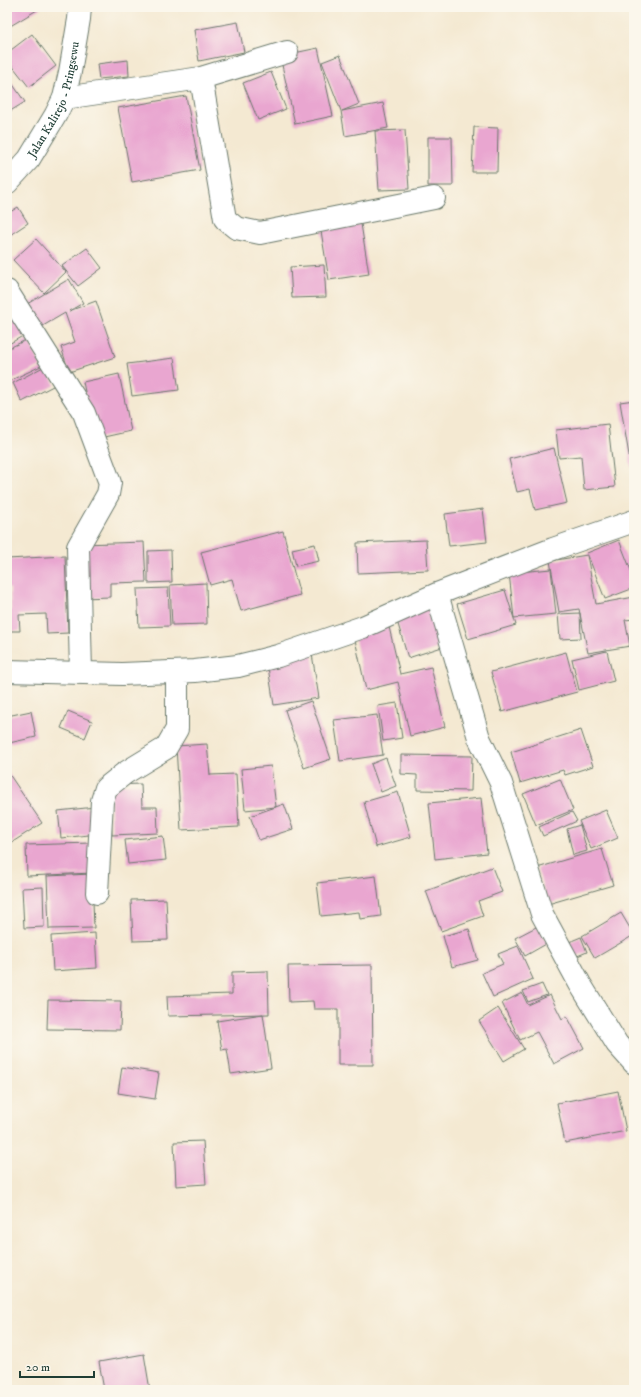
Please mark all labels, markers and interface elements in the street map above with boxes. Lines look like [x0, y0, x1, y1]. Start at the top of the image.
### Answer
street label: Jalan Kalirejo - Pringsewu [24, 40, 83, 161]
scale bar [20, 1353, 94, 1379]
text: 20 m [26, 1360, 50, 1375]

